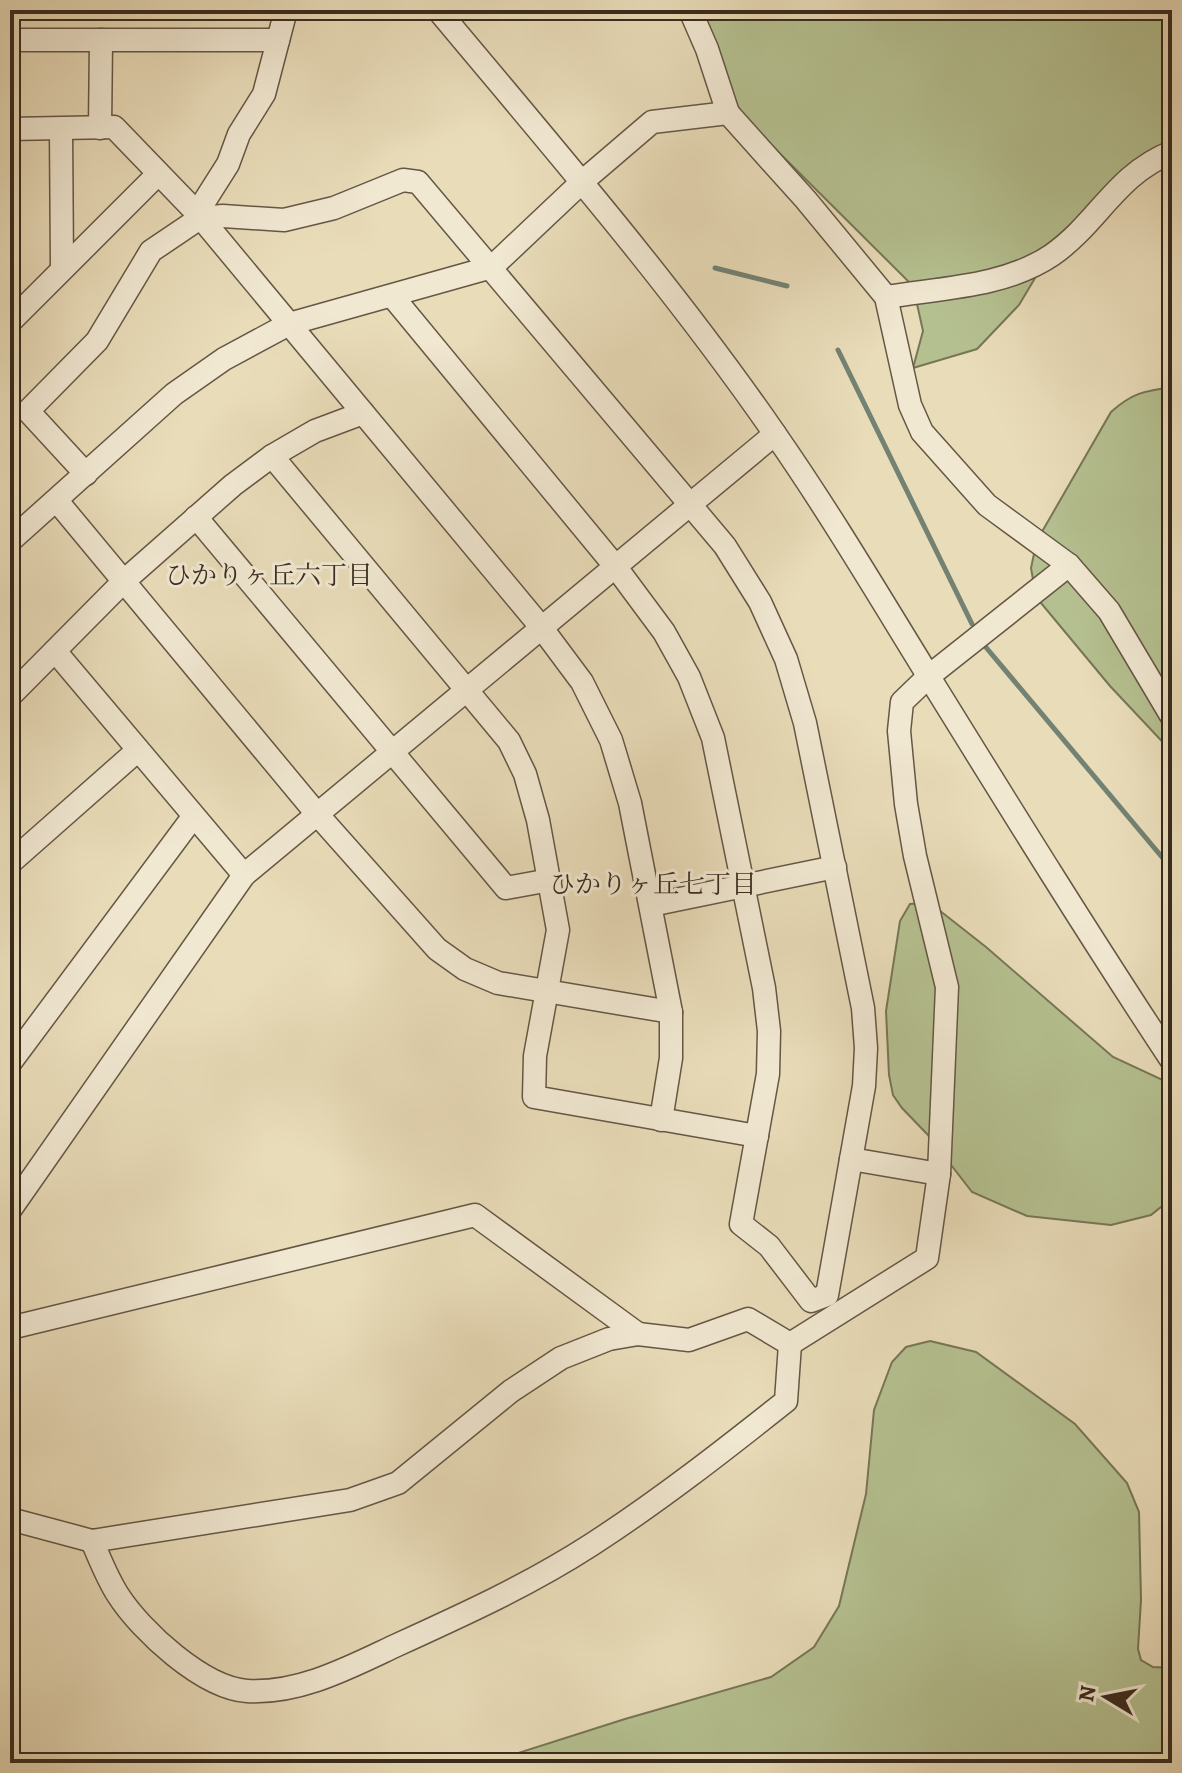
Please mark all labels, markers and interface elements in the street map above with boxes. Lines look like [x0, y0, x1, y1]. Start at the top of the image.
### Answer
district label: ひかりヶ丘六丁目 [165, 558, 373, 593]
district label: ひかりヶ丘七丁目 [549, 867, 757, 902]
north arrow [1066, 1657, 1146, 1737]
text: N [1071, 1683, 1103, 1704]

